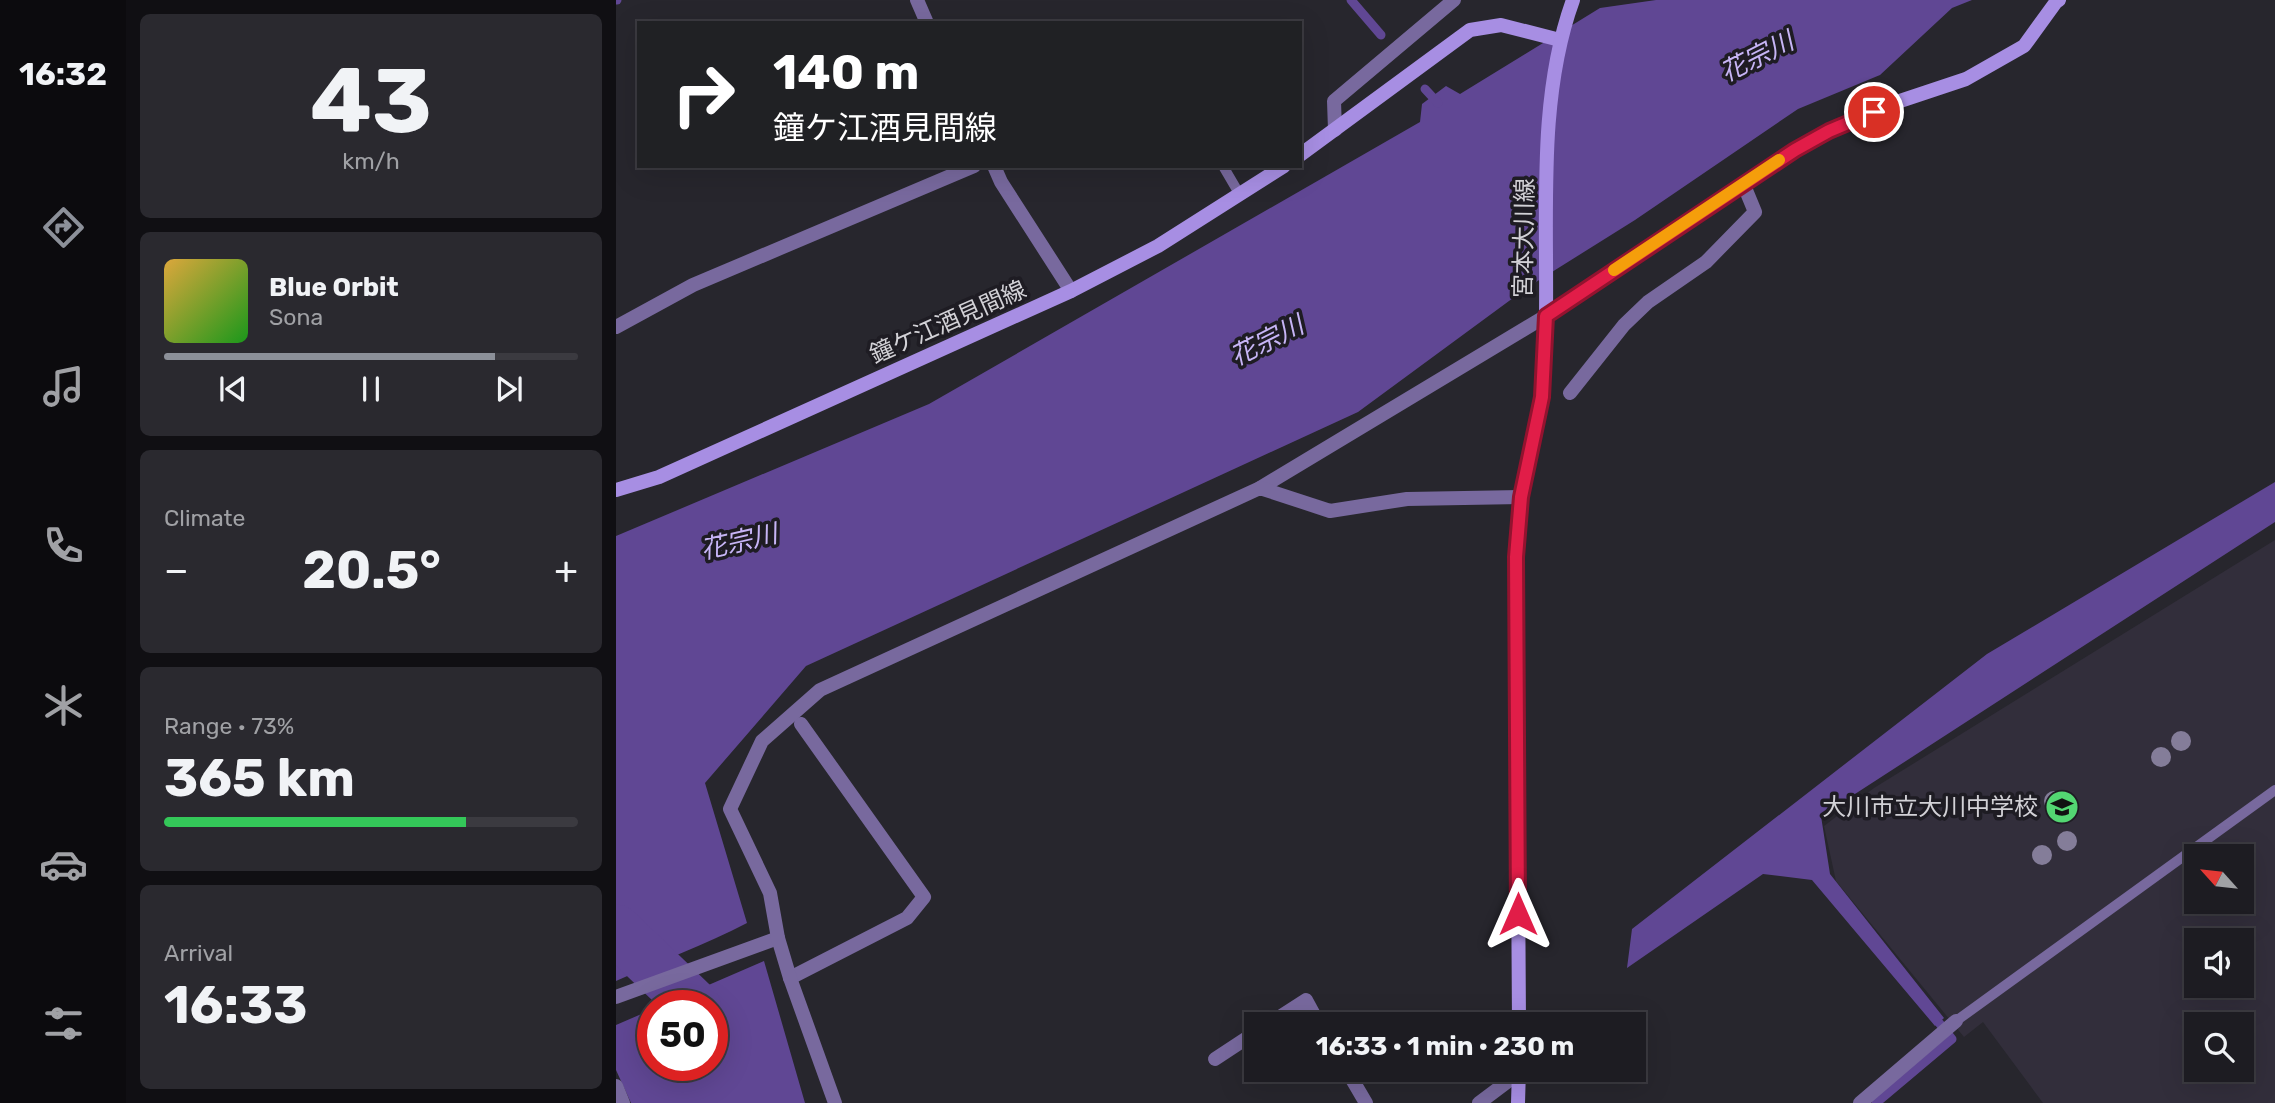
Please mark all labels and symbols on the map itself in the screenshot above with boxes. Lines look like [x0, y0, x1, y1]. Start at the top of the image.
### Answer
water label: 花宗川 [1715, 24, 1801, 89]
pin [1844, 82, 1904, 142]
street label: 宮本大川線 [1509, 178, 1539, 298]
street label: 鐘ケ江酒見間線 [866, 275, 1030, 369]
water label: 花宗川 [1225, 308, 1311, 373]
water label: 花宗川 [698, 517, 783, 566]
school or university icon: 大川市立大川中学校 [2043, 788, 2081, 826]
place label: 大川市立大川中学校 [1822, 793, 2038, 821]
north arrow [2184, 844, 2254, 914]
position arrow [1481, 877, 1555, 951]
speed limit sign: 50 [637, 990, 728, 1081]

